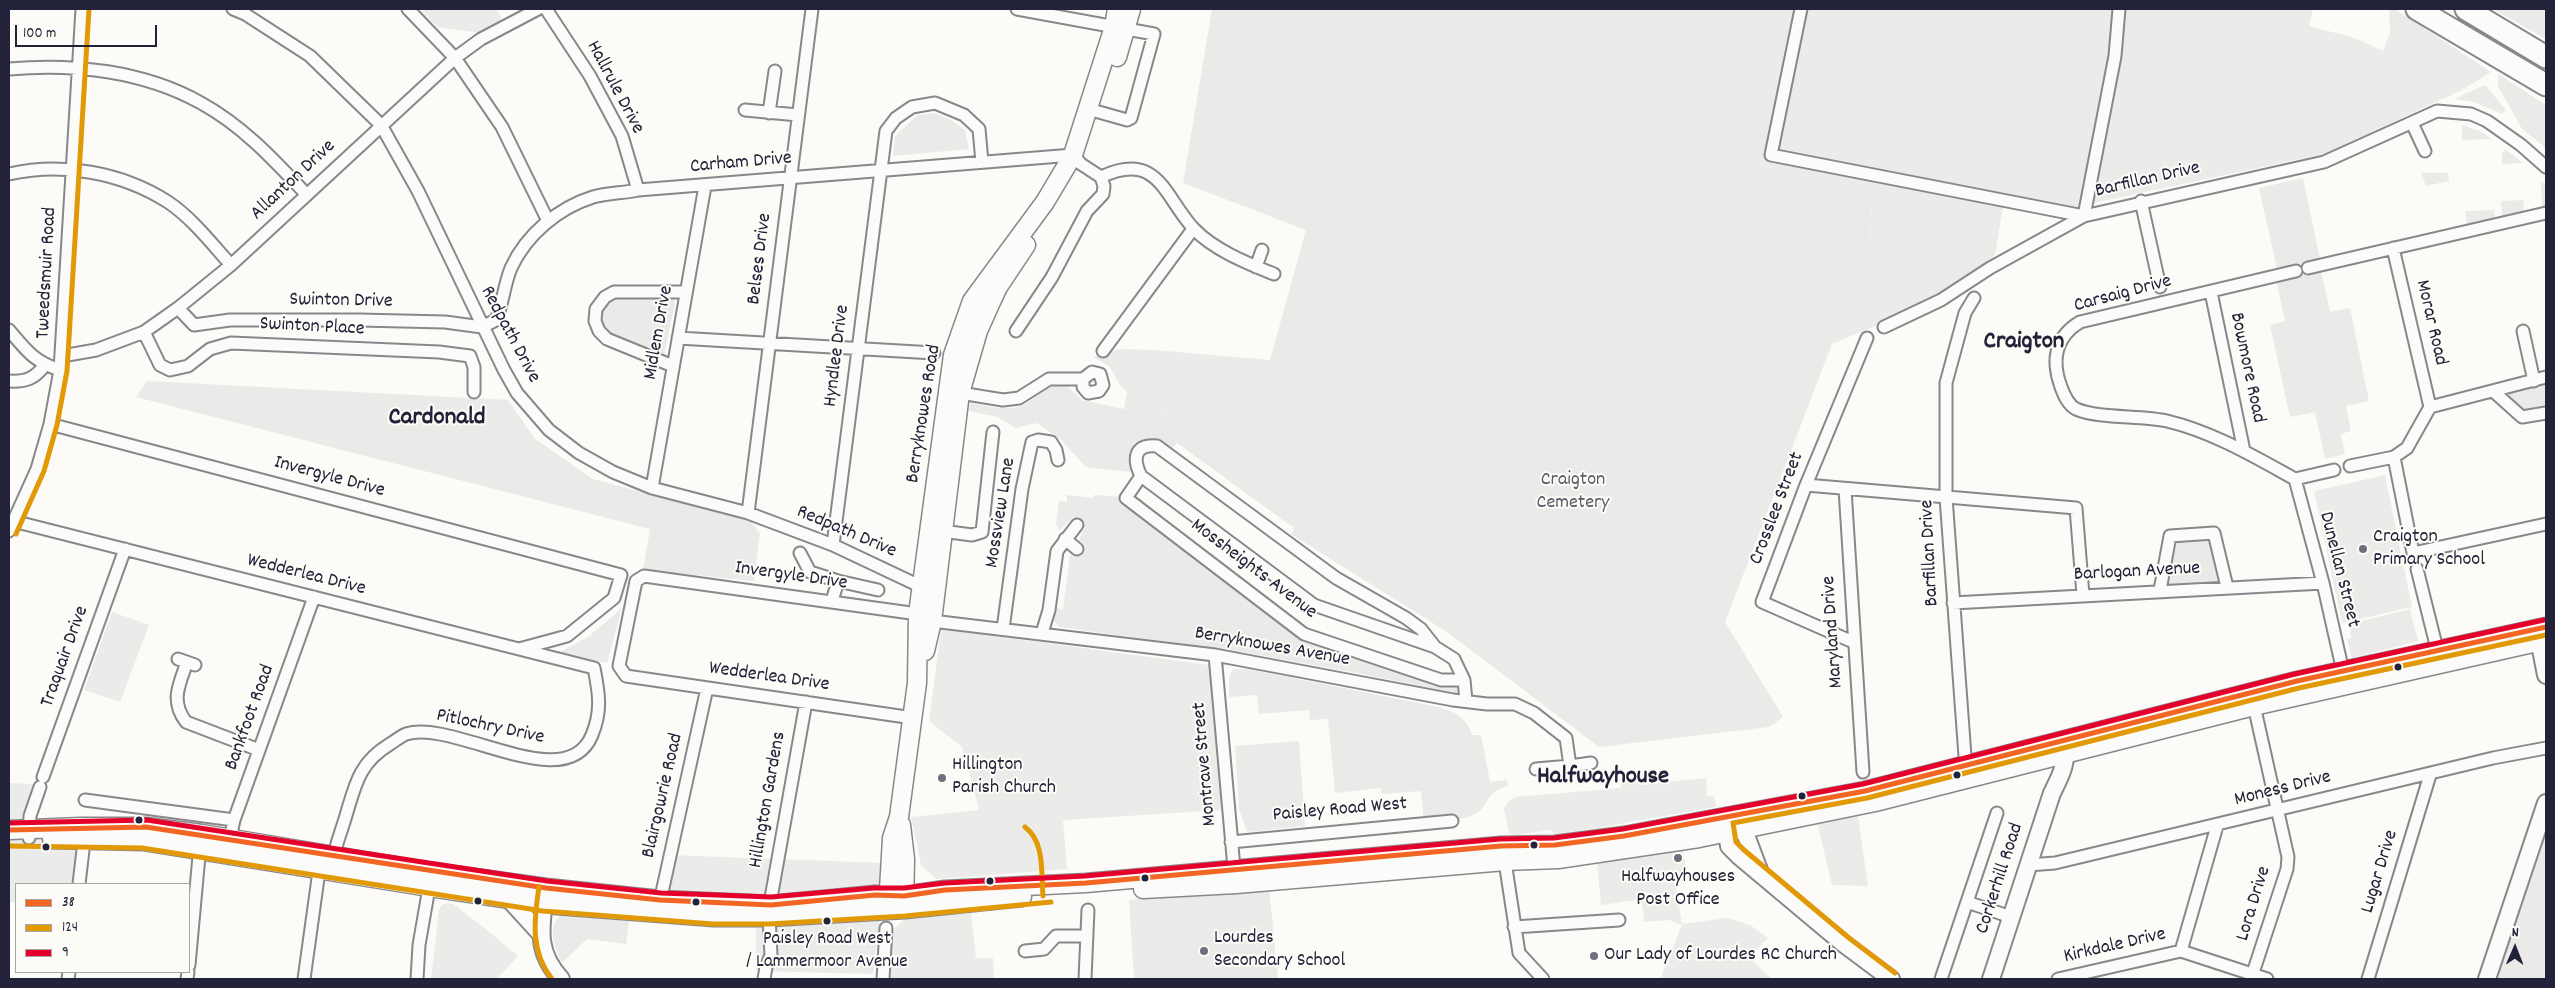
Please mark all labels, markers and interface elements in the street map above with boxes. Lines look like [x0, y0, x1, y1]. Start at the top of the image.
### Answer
scale bar [18, 15, 160, 47]
text: 100 m [23, 23, 56, 45]
street label: Hallrule Drive [579, 37, 649, 139]
street label: Allanton Drive [246, 135, 342, 227]
street label: Carham Drive [689, 148, 793, 180]
street label: Barfillan Drive [2093, 157, 2203, 205]
street label: Tweedsmuir Road [33, 207, 63, 339]
street label: Belses Drive [743, 212, 779, 306]
street label: Carsaig Drive [2072, 270, 2174, 320]
street label: Morar Road [2409, 278, 2451, 368]
street label: Redpath Drive [473, 282, 545, 388]
street label: Midlem Drive [640, 284, 680, 382]
street label: Swinton Drive [289, 289, 393, 315]
street label: Hyndlee Drive [820, 304, 856, 408]
street label: Bowmore Road [2223, 311, 2269, 425]
street label: Swinton Place [259, 313, 365, 343]
district label: Craigton [1984, 329, 2064, 359]
street label: Berryknowes Road [902, 343, 948, 485]
district label: Cardonald [388, 405, 486, 435]
street label: Crosslee Street [1746, 449, 1810, 569]
street label: Invergyle Drive [271, 452, 387, 504]
street label: Mossview Lane [981, 456, 1023, 570]
park label: Craigton Cemetery [1537, 469, 1609, 516]
street label: Barfillan Drive [1916, 499, 1946, 607]
street label: Redpath Drive [792, 501, 900, 565]
street label: Dunellan Street [2312, 510, 2364, 630]
street label: Mossheights Avenue [1185, 515, 1321, 625]
place label: Craigton Primary School [2373, 526, 2485, 573]
marker: Craigton Primary School [2357, 543, 2369, 555]
street label: Wedderlea Drive [244, 550, 368, 602]
street label: Invergyle Drive [733, 557, 849, 597]
street label: Barlogan Avenue [2073, 558, 2201, 588]
street label: Maryland Drive [1818, 575, 1850, 689]
street label: Traquair Drive [37, 603, 95, 711]
street label: Berryknowes Avenue [1193, 623, 1351, 673]
street label: Wedderlea Drive [707, 658, 831, 698]
street label: Bankfoot Road [221, 662, 281, 774]
unlabelled marker [2393, 662, 2403, 672]
street label: Montrave Street [1189, 701, 1223, 827]
street label: Pitlochry Drive [434, 705, 546, 751]
street label: Hillington Gardens [745, 730, 793, 870]
street label: Blairgowrie Road [638, 731, 690, 861]
place label: Hillington Parish Church [952, 754, 1056, 801]
district label: Halfwayhouse [1537, 764, 1669, 794]
street label: Moness Drive [2232, 766, 2334, 814]
unlabelled marker [1952, 770, 1962, 780]
marker: Hillington Parish Church [936, 772, 948, 784]
unlabelled marker [1797, 791, 1807, 801]
street label: Paisley Road West [1272, 793, 1408, 829]
unlabelled marker [134, 815, 144, 825]
street label: Corkerhill Road [1972, 821, 2030, 937]
street label: Lugar Drive [2357, 828, 2405, 916]
unlabelled marker [1529, 840, 1539, 850]
unlabelled marker [41, 842, 51, 852]
marker: Halfwayhouses Post Office [1672, 852, 1684, 864]
street label: Lora Drive [2232, 864, 2278, 944]
place label: Halfwayhouses Post Office [1621, 866, 1735, 913]
unlabelled marker [1140, 873, 1150, 883]
unlabelled marker [985, 876, 995, 886]
legend [15, 883, 190, 973]
text: 38 [62, 892, 75, 914]
unlabelled marker [473, 896, 483, 906]
unlabelled marker [691, 897, 701, 907]
marker: Paisley Road West / Lammermoor Avenue [822, 916, 832, 926]
text: 124 [62, 917, 78, 939]
north arrow [2490, 923, 2540, 973]
text: N [2512, 923, 2519, 943]
street label: Kirkdale Drive [2062, 924, 2168, 970]
place label: Lourdes Secondary School [1214, 927, 1345, 974]
place label: Paisley Road West / Lammermoor Avenue [746, 929, 908, 973]
text: 9 [62, 942, 69, 964]
place label: Our Lady of Lourdes RC Church [1604, 944, 1837, 968]
marker: Lourdes Secondary School [1198, 945, 1210, 957]
marker: Our Lady of Lourdes RC Church [1588, 950, 1600, 962]

